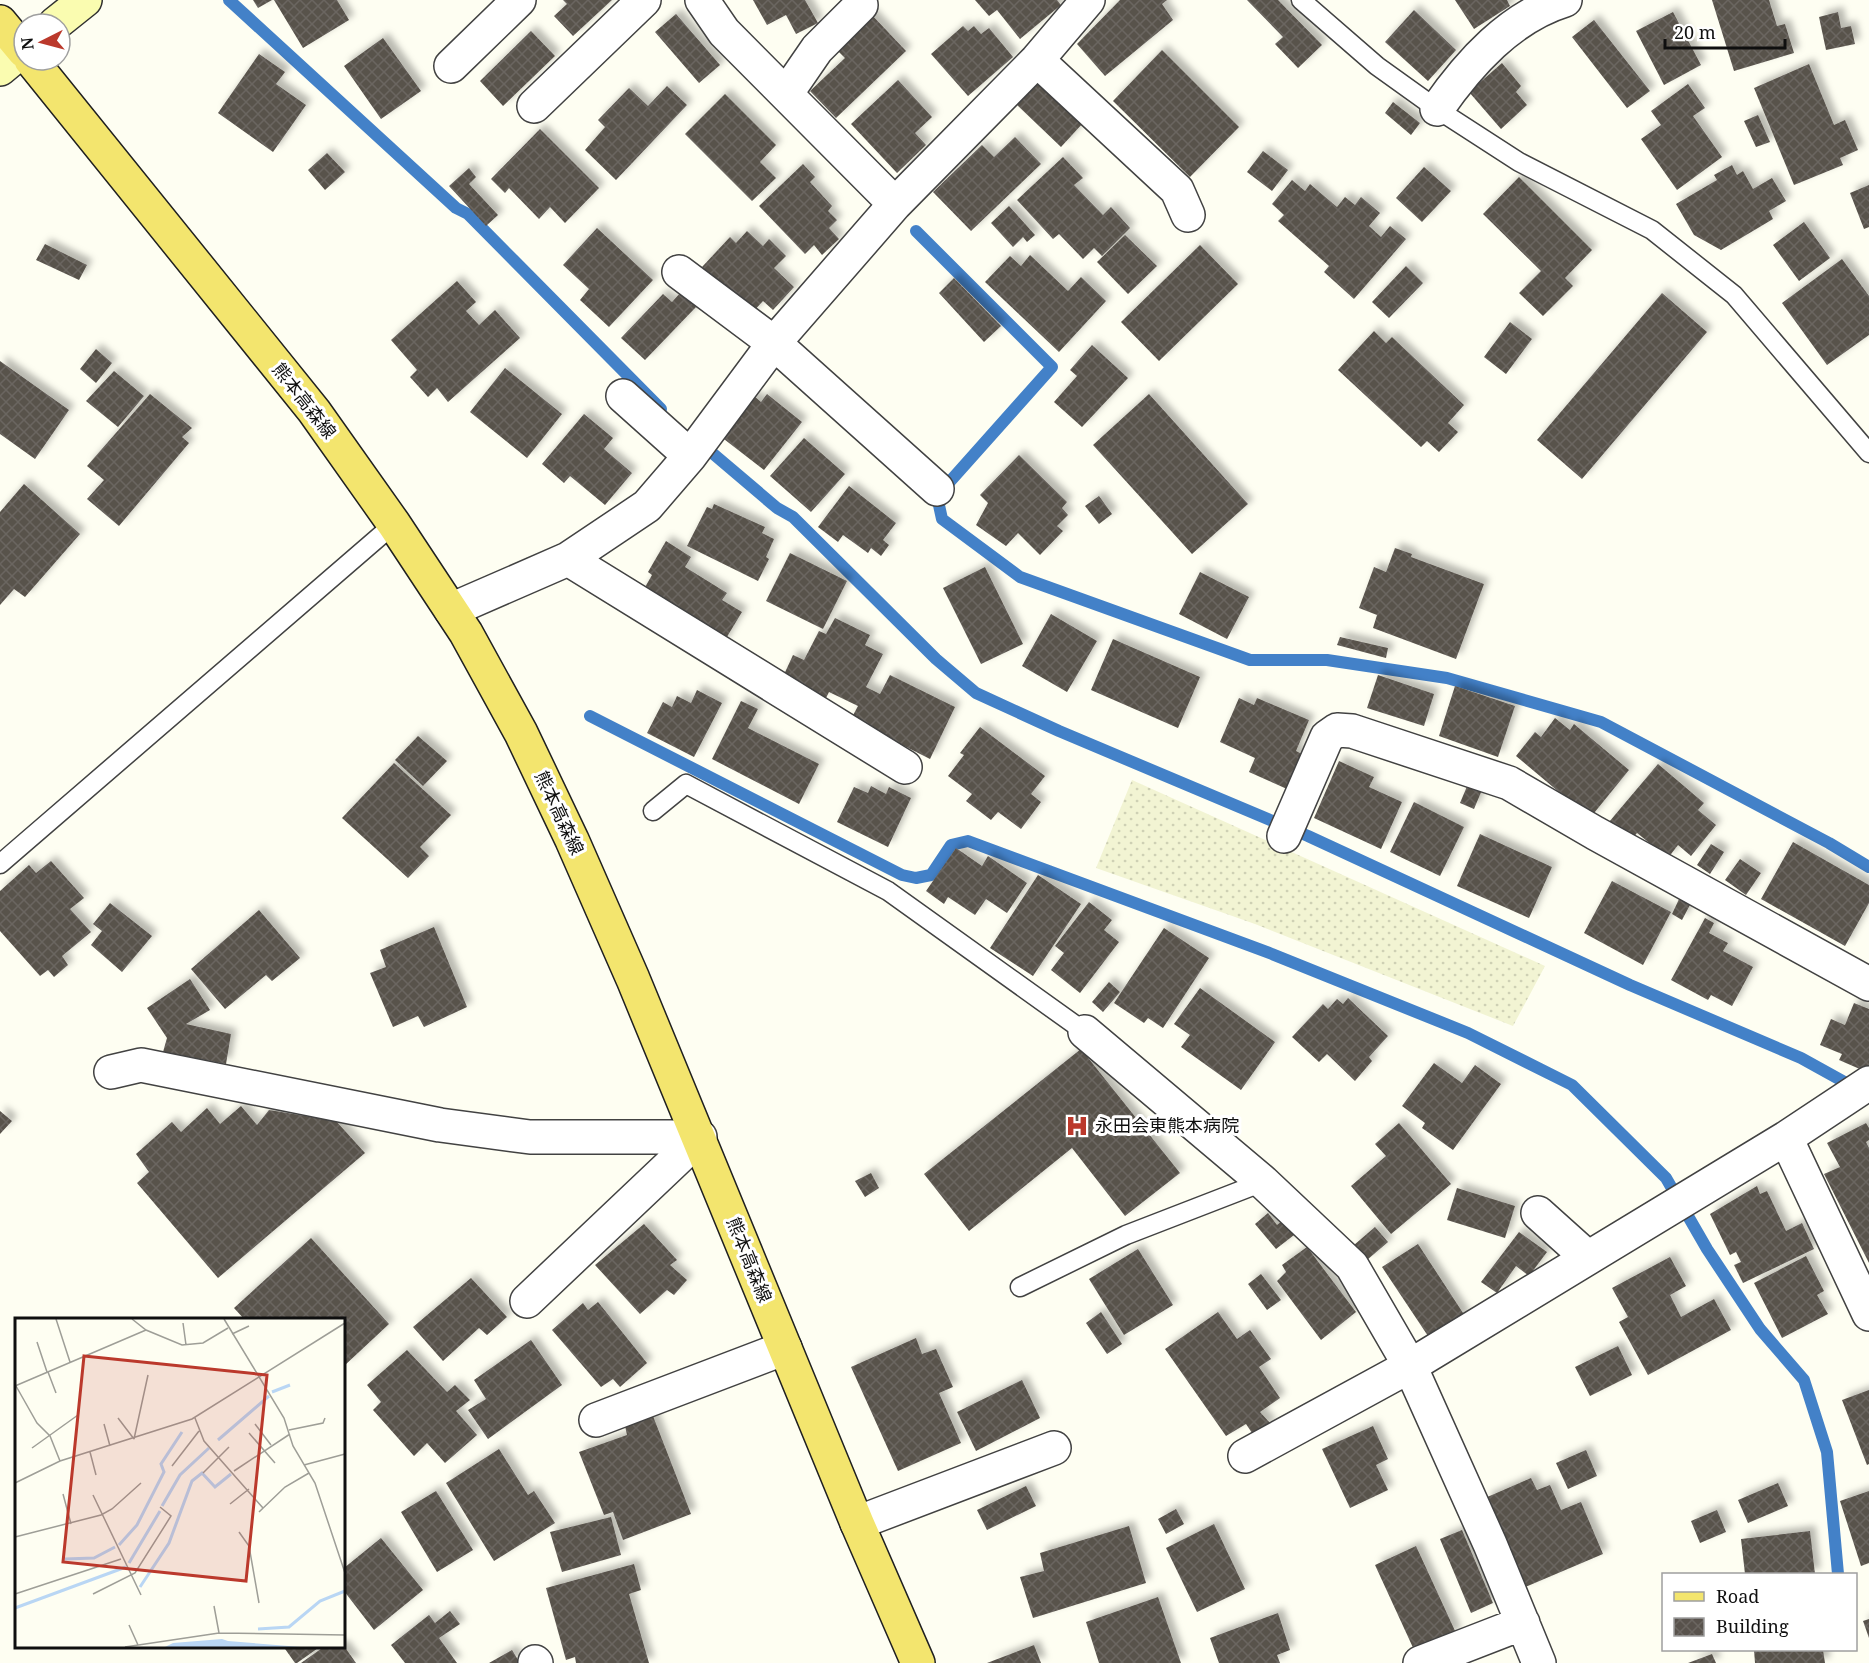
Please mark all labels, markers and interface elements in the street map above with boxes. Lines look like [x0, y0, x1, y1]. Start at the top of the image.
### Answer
north arrow [12, 12, 72, 72]
scale bar [1665, 12, 1785, 50]
text: 20 m [1674, 20, 1716, 44]
text: N [15, 36, 39, 51]
street label: 熊本高森線 [268, 358, 342, 443]
street label: 熊本高森線 [530, 767, 590, 858]
hospital icon: 永田会東熊本病院 [1064, 1113, 1090, 1139]
place label: 永田会東熊本病院 [1095, 1113, 1239, 1137]
street label: 熊本高森線 [722, 1213, 778, 1306]
inset map [15, 1318, 345, 1648]
legend [1662, 1573, 1857, 1651]
text: Road [1716, 1584, 1759, 1608]
text: Building [1716, 1614, 1789, 1638]

